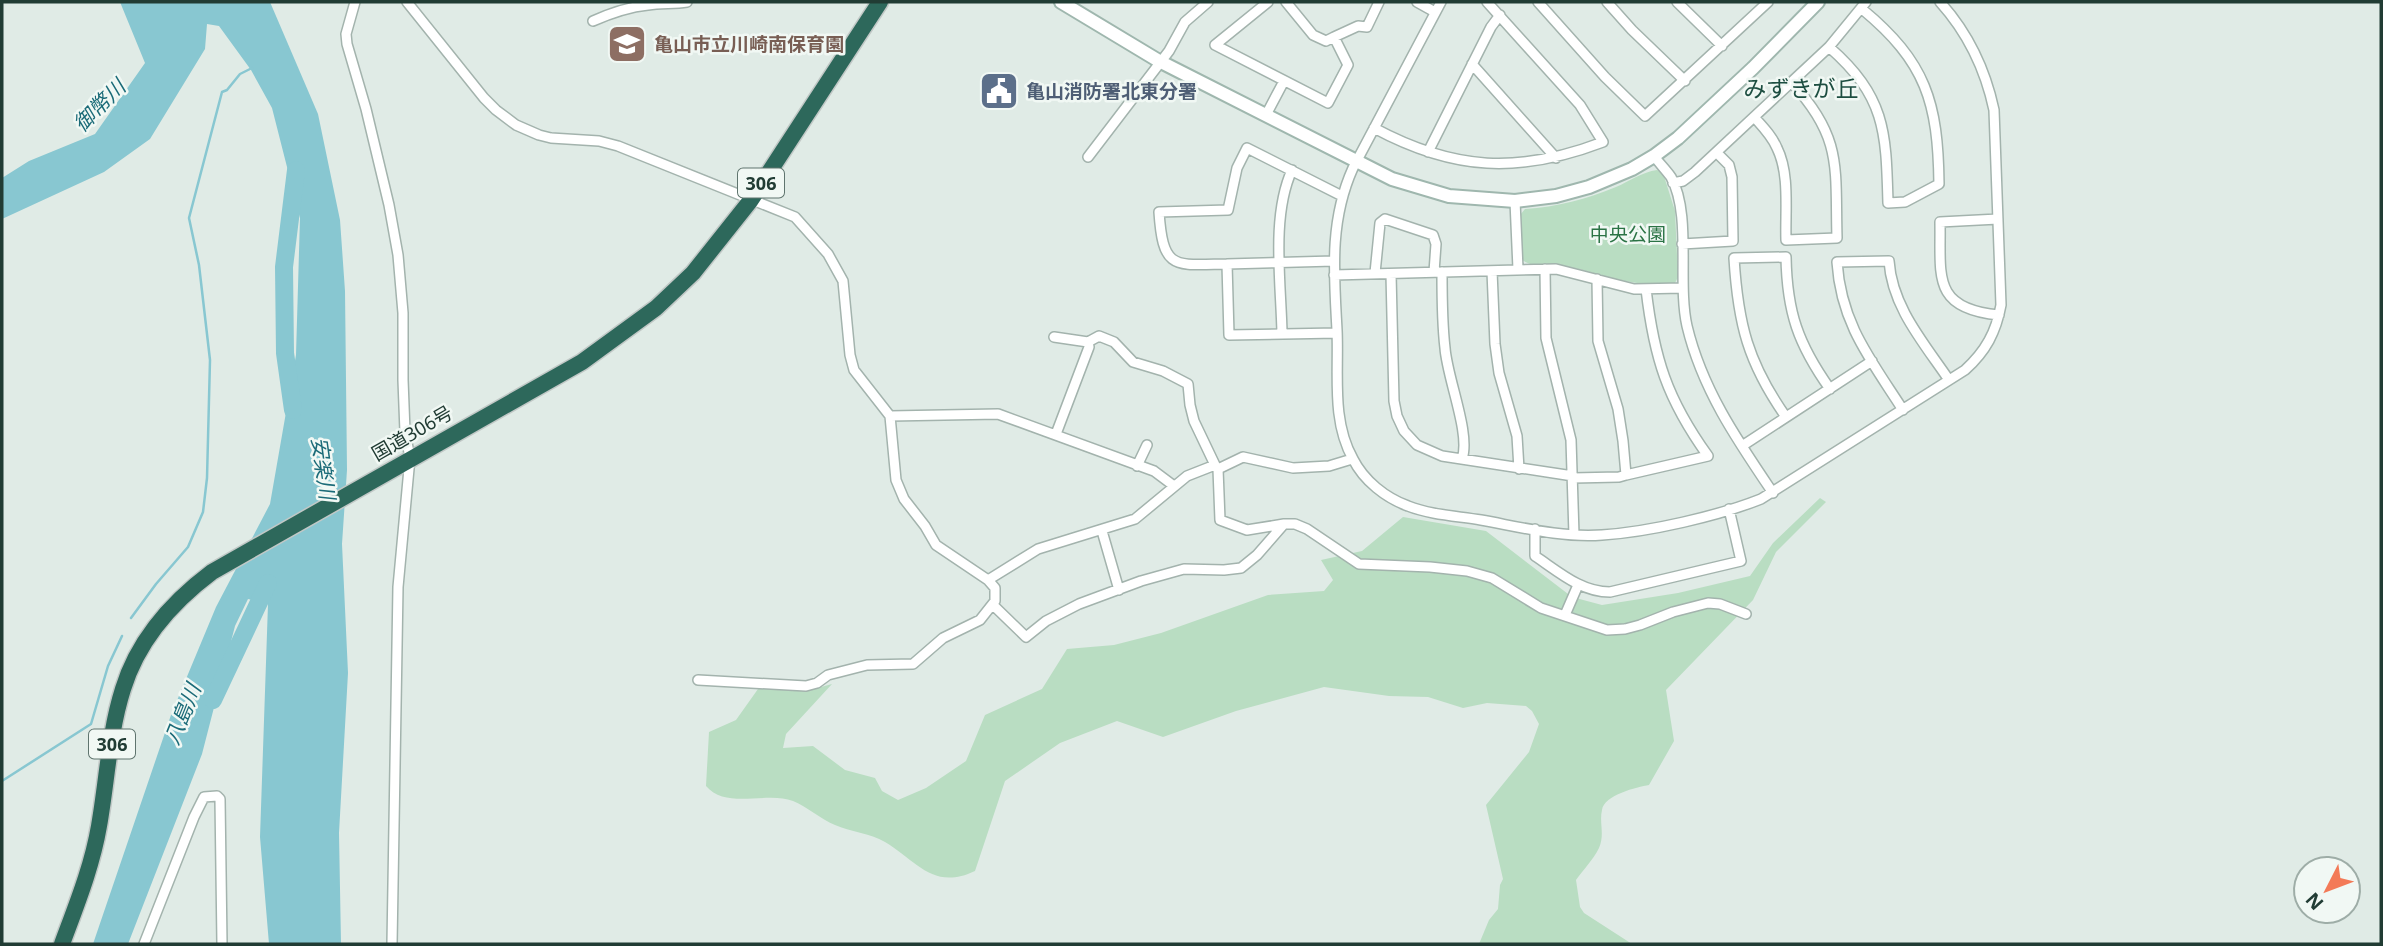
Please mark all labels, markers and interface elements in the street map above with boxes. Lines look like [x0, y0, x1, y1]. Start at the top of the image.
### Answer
school or university icon: 亀山市立川崎南保育園 [606, 23, 648, 65]
place label: 亀山市立川崎南保育園 [654, 31, 844, 57]
public building icon: 亀山消防署北東分署 [978, 70, 1020, 112]
water label: 御幣川 [67, 71, 133, 137]
district label: みずきが丘 [1744, 72, 1859, 104]
place label: 亀山消防署北東分署 [1026, 78, 1197, 104]
road number: 306 [738, 168, 784, 198]
park label: 中央公園 [1590, 221, 1666, 247]
street label: 国道306号 [367, 399, 457, 467]
water label: 安楽川 [306, 435, 343, 503]
water label: 八島川 [157, 678, 208, 748]
road number: 306 [89, 730, 135, 758]
north arrow [2292, 855, 2362, 925]
text: N [2300, 887, 2329, 916]

